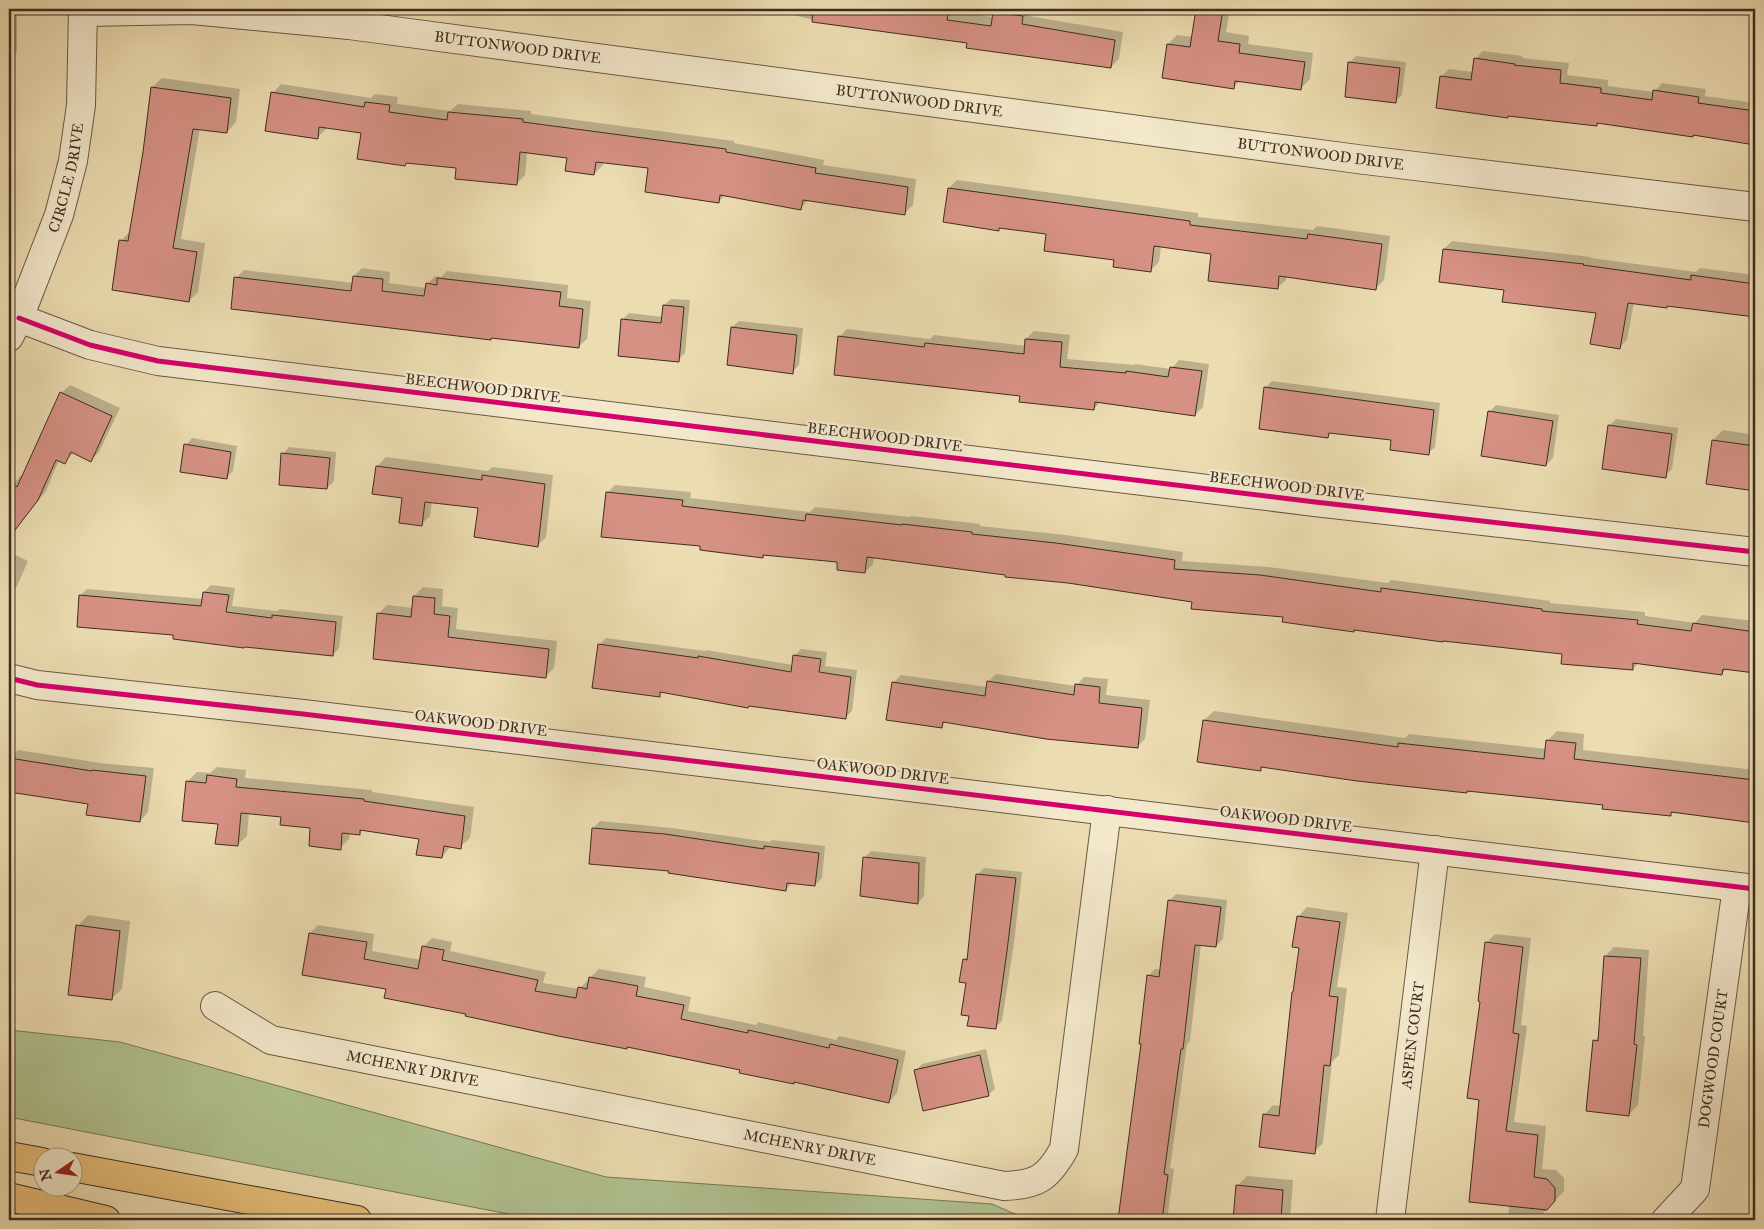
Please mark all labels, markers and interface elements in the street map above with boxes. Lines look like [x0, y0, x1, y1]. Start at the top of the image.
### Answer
street label: BUTTONWOOD DRIVE [433, 27, 603, 67]
street label: BUTTONWOOD DRIVE [835, 81, 1004, 121]
street label: CIRCLE DRIVE [44, 122, 87, 235]
street label: BUTTONWOOD DRIVE [1236, 134, 1405, 174]
street label: BEECHWOOD DRIVE [404, 370, 562, 406]
street label: BEECHWOOD DRIVE [806, 419, 964, 455]
street label: BEECHWOOD DRIVE [1208, 468, 1366, 504]
street label: OAKWOOD DRIVE [414, 706, 549, 740]
street label: OAKWOOD DRIVE [816, 754, 951, 788]
street label: OAKWOOD DRIVE [1219, 802, 1354, 836]
street label: ASPEN COURT [1397, 981, 1428, 1091]
street label: DOGWOOD COURT [1695, 988, 1732, 1129]
street label: MCHENRY DRIVE [345, 1046, 481, 1090]
street label: MCHENRY DRIVE [742, 1125, 878, 1169]
north arrow [32, 1146, 82, 1196]
text: N [36, 1167, 55, 1183]

